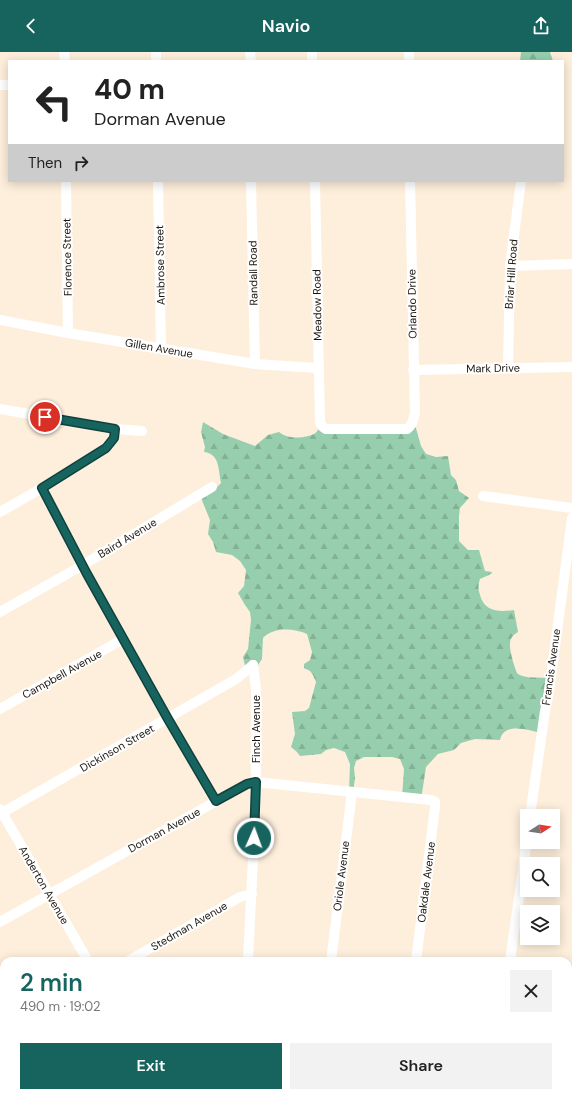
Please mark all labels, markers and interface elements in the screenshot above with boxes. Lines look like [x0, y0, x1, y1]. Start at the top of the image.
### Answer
text: Navio [262, 14, 310, 38]
icon: back [20, 15, 42, 37]
icon: share [530, 15, 552, 37]
text: 40 m [94, 71, 165, 108]
icon: left [28, 76, 80, 128]
text: Dorman Avenue [94, 107, 226, 131]
icon: right [70, 152, 92, 174]
text: Then [28, 153, 62, 173]
street label: Florence Street [59, 218, 75, 296]
street label: Ambrose Street [152, 225, 168, 305]
street label: Briar Hill Road [502, 239, 520, 309]
street label: Randall Road [245, 240, 261, 306]
street label: Meadow Road [309, 269, 325, 341]
street label: Orlando Drive [404, 269, 420, 339]
street label: Gillen Avenue [124, 335, 194, 361]
street label: Mark Drive [466, 361, 520, 375]
pin [28, 400, 62, 434]
icon: arrive [34, 406, 56, 428]
street label: Baird Avenue [95, 515, 159, 561]
street label: Francis Avenue [539, 628, 563, 706]
street label: Campbell Avenue [20, 646, 104, 702]
street label: Finch Avenue [249, 695, 263, 763]
street label: Dickinson Street [77, 721, 157, 775]
street label: Dorman Avenue [125, 804, 203, 856]
north arrow [520, 809, 560, 849]
map controls [520, 809, 560, 945]
position arrow [233, 817, 275, 859]
street label: Oriole Avenue [330, 840, 352, 912]
street label: Oakdale Avenue [414, 841, 438, 923]
street label: Anderton Avenue [16, 843, 72, 927]
button: search [520, 857, 560, 897]
street label: Stedman Avenue [148, 898, 230, 954]
button: layers [520, 905, 560, 945]
text: 2 min [20, 967, 83, 998]
button: close [510, 970, 552, 1012]
text: 490 m · 19:02 [20, 998, 101, 1015]
button: Exit [20, 1043, 282, 1089]
button: Share [290, 1043, 552, 1089]

